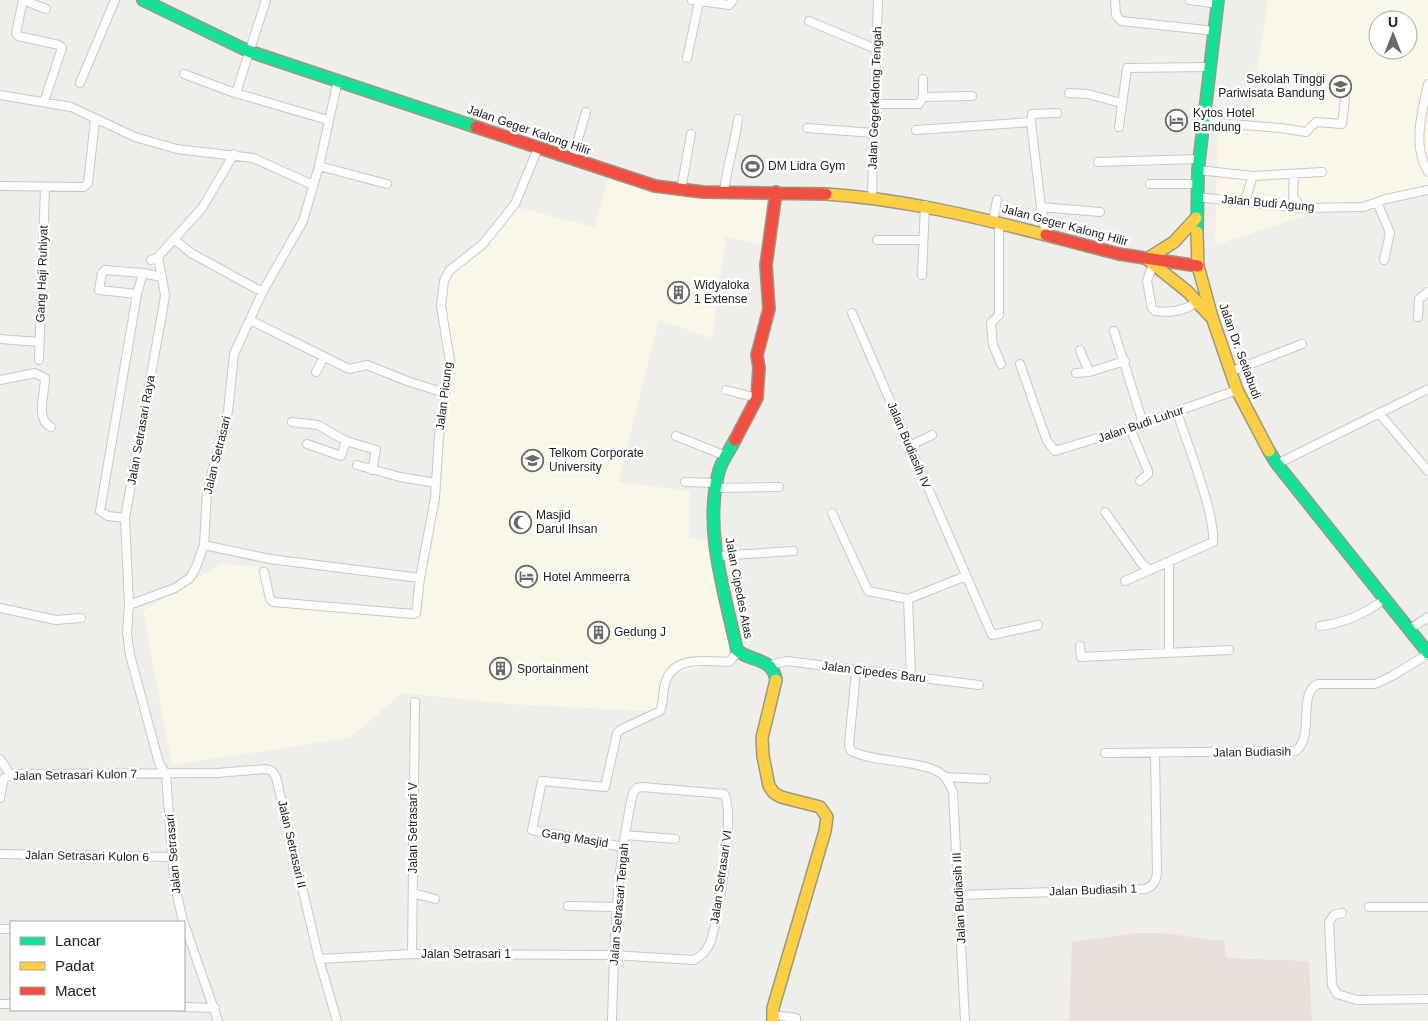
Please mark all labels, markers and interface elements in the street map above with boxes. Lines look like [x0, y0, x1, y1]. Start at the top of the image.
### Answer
north arrow [1368, 10, 1418, 60]
text: U [1388, 14, 1398, 30]
street label: Jalan Gegerkalong Tengah [866, 26, 884, 170]
place label: Sekolah Tinggi Pariwisata Bandung [1218, 72, 1325, 100]
school or university icon: Sekolah Tinggi Pariwisata Bandung [1329, 74, 1353, 98]
street label: Jalan Geger Kalong Hilir [465, 102, 593, 158]
place label: Kytos Hotel Bandung [1193, 106, 1254, 134]
hotel icon: Kytos Hotel Bandung [1165, 108, 1189, 132]
sports icon: DM Lidra Gym [740, 154, 764, 178]
place label: DM Lidra Gym [768, 159, 845, 173]
street label: Jalan Budi Agung [1221, 192, 1315, 214]
street label: Jalan Geger Kalong Hilir [1000, 201, 1130, 249]
street label: Gang Haji Ruhiyat [33, 224, 51, 323]
place label: Widyaloka 1 Extense [694, 278, 750, 306]
building icon: Widyaloka 1 Extense [666, 280, 690, 304]
street label: Jalan Dr. Setiabudi [1216, 301, 1264, 401]
street label: Jalan Picung [433, 361, 455, 431]
street label: Jalan Setrasari Raya [124, 374, 158, 486]
street label: Jalan Budiasih IV [884, 400, 934, 490]
street label: Jalan Budi Luhur [1096, 403, 1186, 445]
street label: Jalan Setrasari [201, 414, 233, 496]
place label: Telkom Corporate University [549, 446, 644, 474]
school or university icon: Telkom Corporate University [521, 448, 545, 472]
place label: Masjid Darul Ihsan [536, 508, 597, 536]
mosque icon: Masjid Darul Ihsan [508, 510, 532, 534]
street label: Jalan Cipedes Atas [722, 536, 756, 640]
hotel icon: Hotel Ammeerra [515, 565, 539, 589]
place label: Hotel Ammeerra [543, 570, 630, 584]
building icon: Gedung J [586, 620, 610, 644]
place label: Gedung J [614, 625, 666, 639]
building icon: Sportainment [489, 657, 513, 681]
street label: Jalan Cipedes Baru [821, 659, 927, 685]
place label: Sportainment [517, 662, 589, 676]
street label: Jalan Budiasih [1213, 744, 1291, 760]
street label: Jalan Setrasari Kulon 7 [13, 767, 137, 783]
street label: Jalan Setrasari V [406, 782, 420, 874]
street label: Jalan Setrasari II [275, 799, 309, 889]
street label: Jalan Setrasari [163, 814, 183, 894]
street label: Gang Masjid [541, 826, 609, 850]
street label: Jalan Setrasari VI [707, 829, 735, 925]
street label: Jalan Setrasari Tengah [607, 842, 631, 966]
street label: Jalan Setrasari Kulon 6 [25, 848, 149, 864]
street label: Jalan Budiasih III [950, 852, 968, 944]
street label: Jalan Budiasih 1 [1049, 881, 1138, 899]
legend [10, 921, 185, 1011]
text: Lancar [55, 932, 101, 949]
street label: Jalan Setrasari 1 [421, 947, 511, 961]
text: Padat [55, 957, 95, 974]
text: Macet [55, 982, 97, 999]

